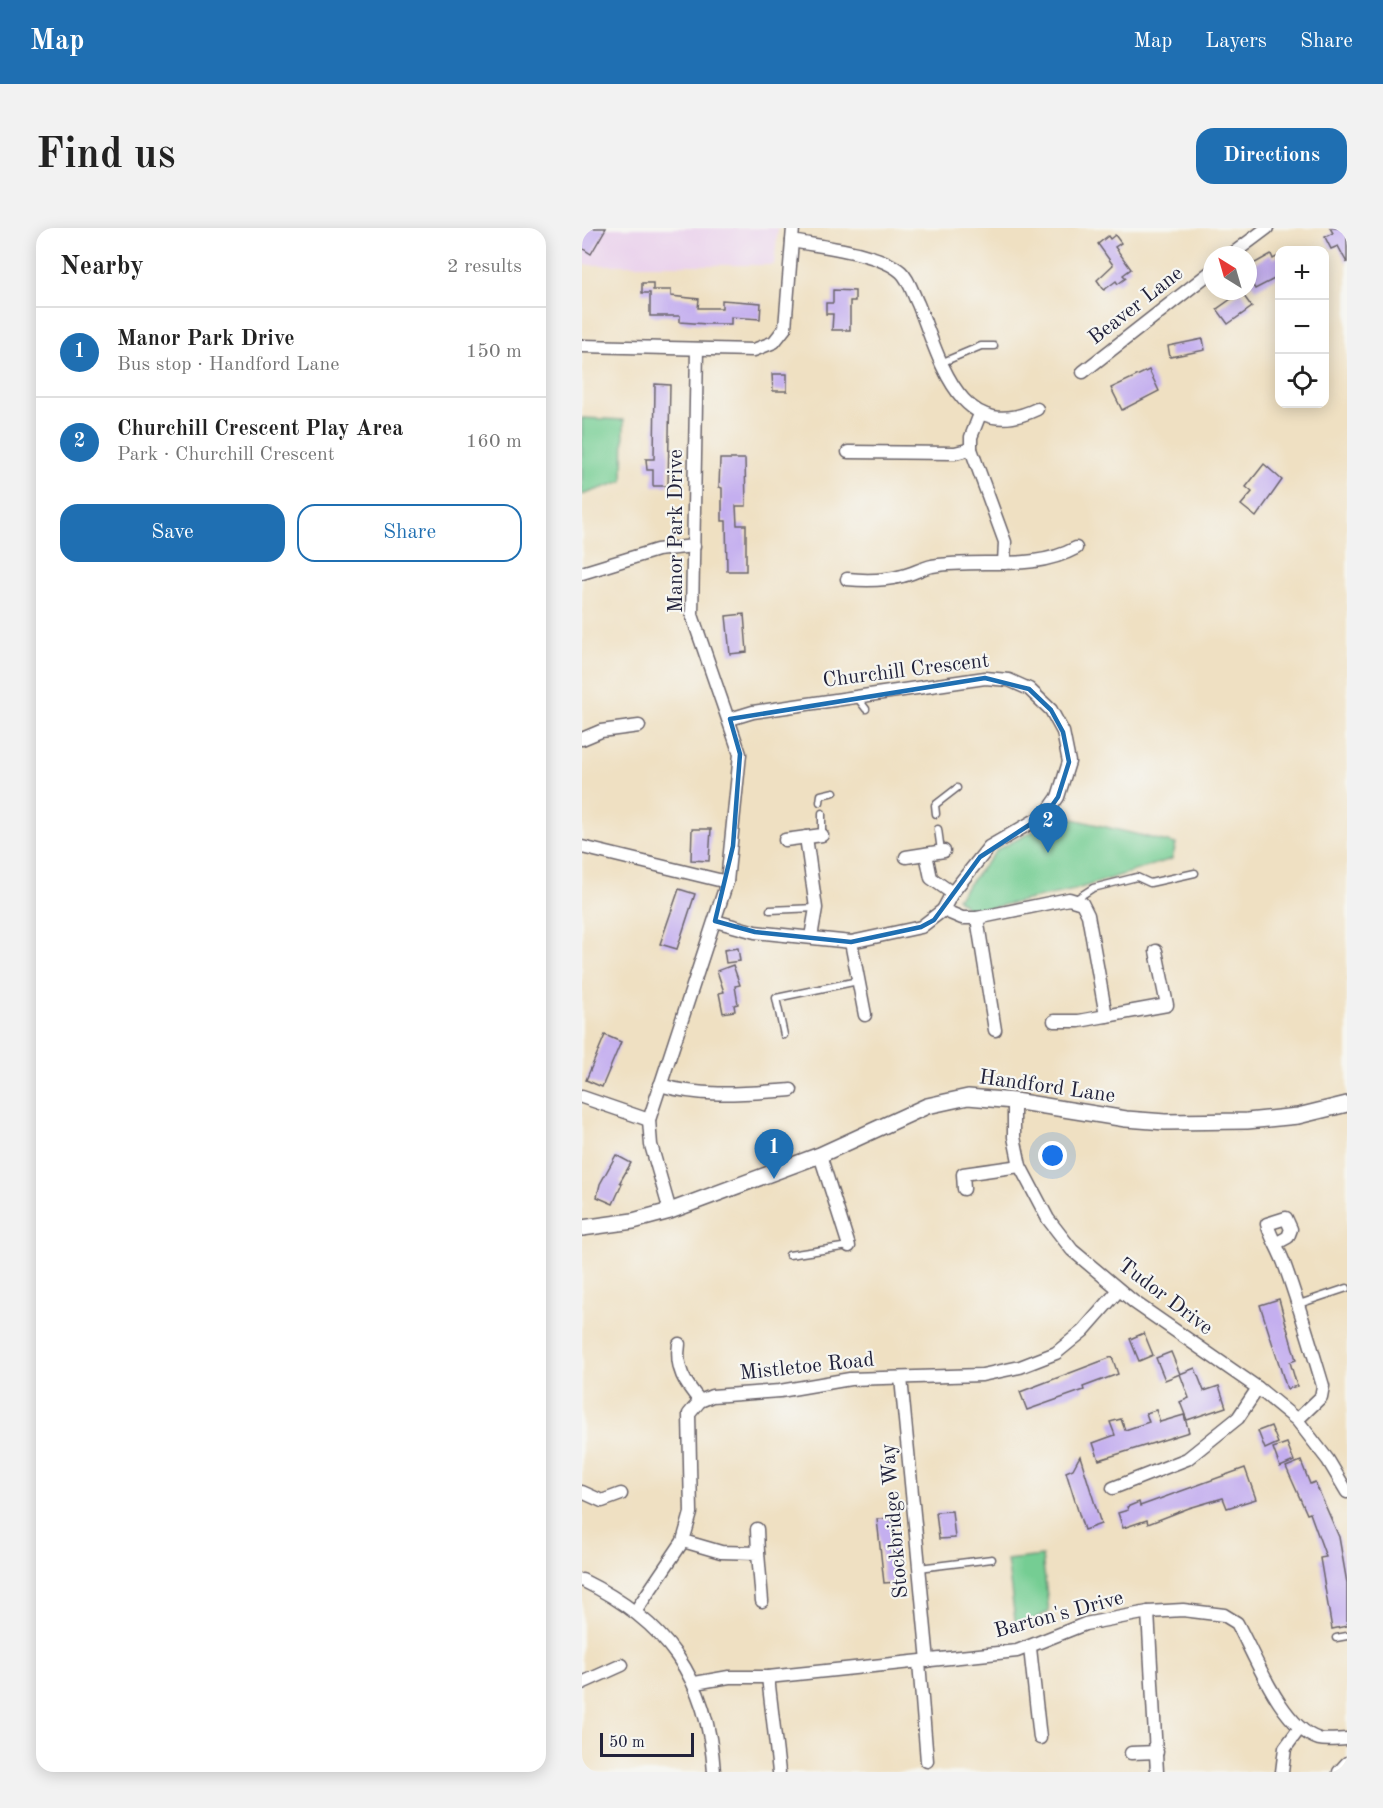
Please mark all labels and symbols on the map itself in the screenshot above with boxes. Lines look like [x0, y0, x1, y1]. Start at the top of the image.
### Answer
north arrow [1203, 246, 1257, 300]
street label: Beaver Lane [1085, 263, 1187, 349]
street label: Manor Park Drive [666, 449, 687, 613]
street label: Churchill Crescent [821, 650, 991, 692]
pin: 2 [1028, 804, 1068, 853]
street label: Handford Lane [977, 1067, 1117, 1107]
pin: 1 [754, 1130, 794, 1179]
your location [1038, 1141, 1067, 1170]
street label: Tudor Drive [1114, 1255, 1216, 1339]
street label: Mistletoe Road [739, 1349, 875, 1385]
street label: Stockbridge Way [878, 1443, 912, 1599]
street label: Barton's Drive [992, 1588, 1126, 1642]
scale bar [600, 1730, 694, 1758]

